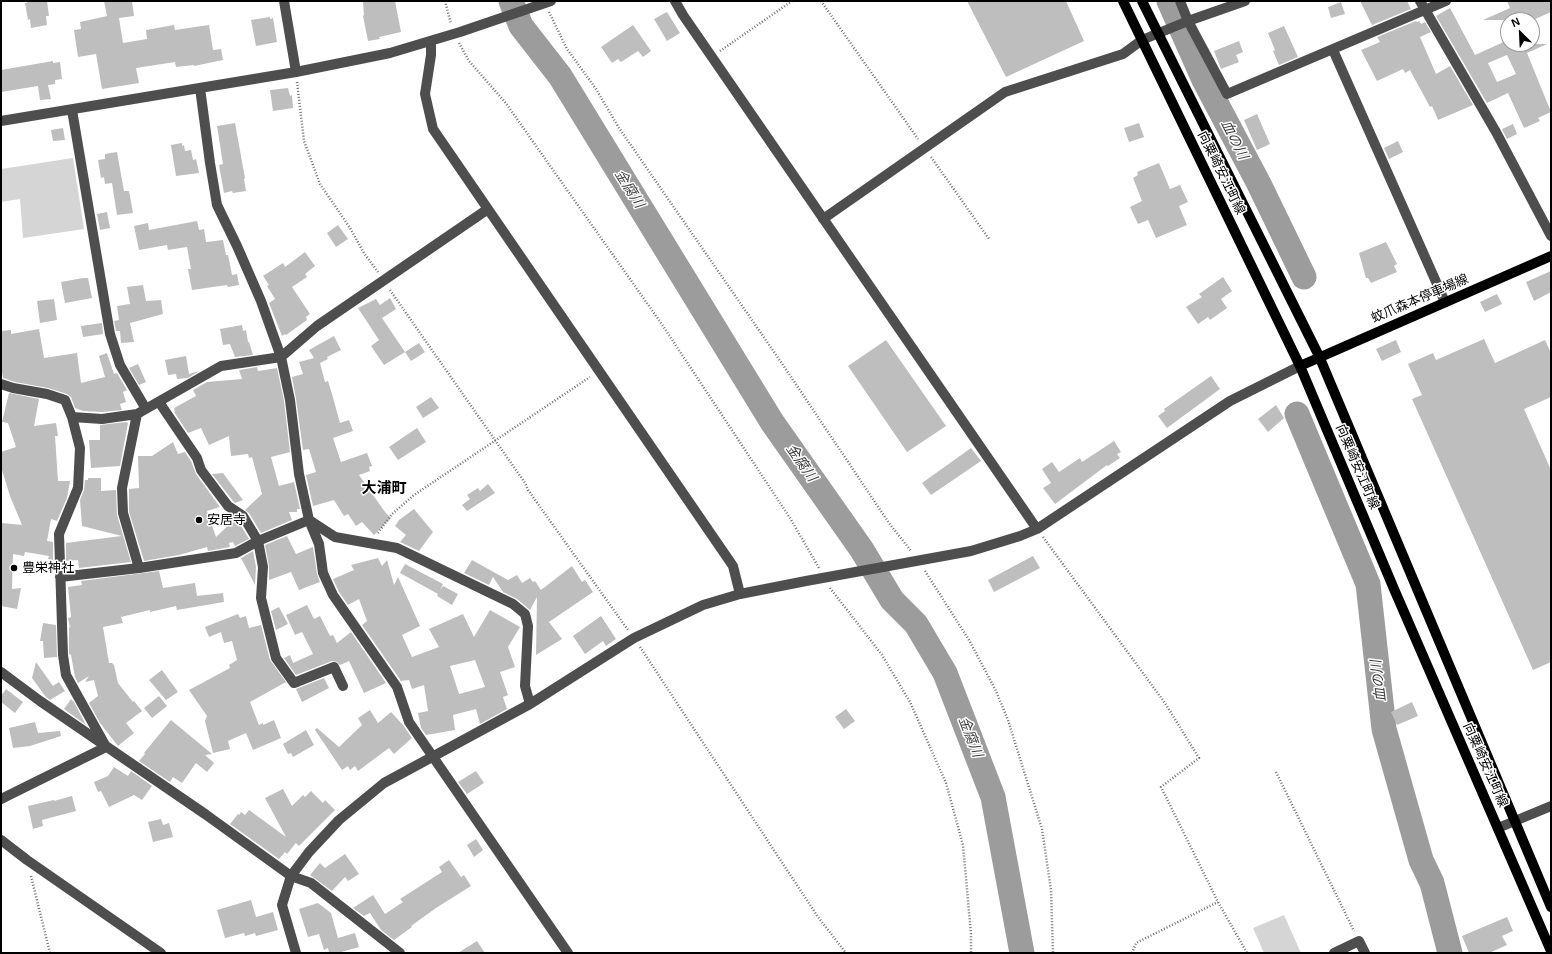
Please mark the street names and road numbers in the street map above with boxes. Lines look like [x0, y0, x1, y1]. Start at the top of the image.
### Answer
street label: 向粟崎安江町線 [1194, 129, 1248, 217]
street label: 蚊爪森本停車場線 [1369, 272, 1471, 326]
street label: 向粟崎安江町線 [1332, 422, 1382, 512]
street label: 向粟崎安江町線 [1459, 720, 1511, 810]

